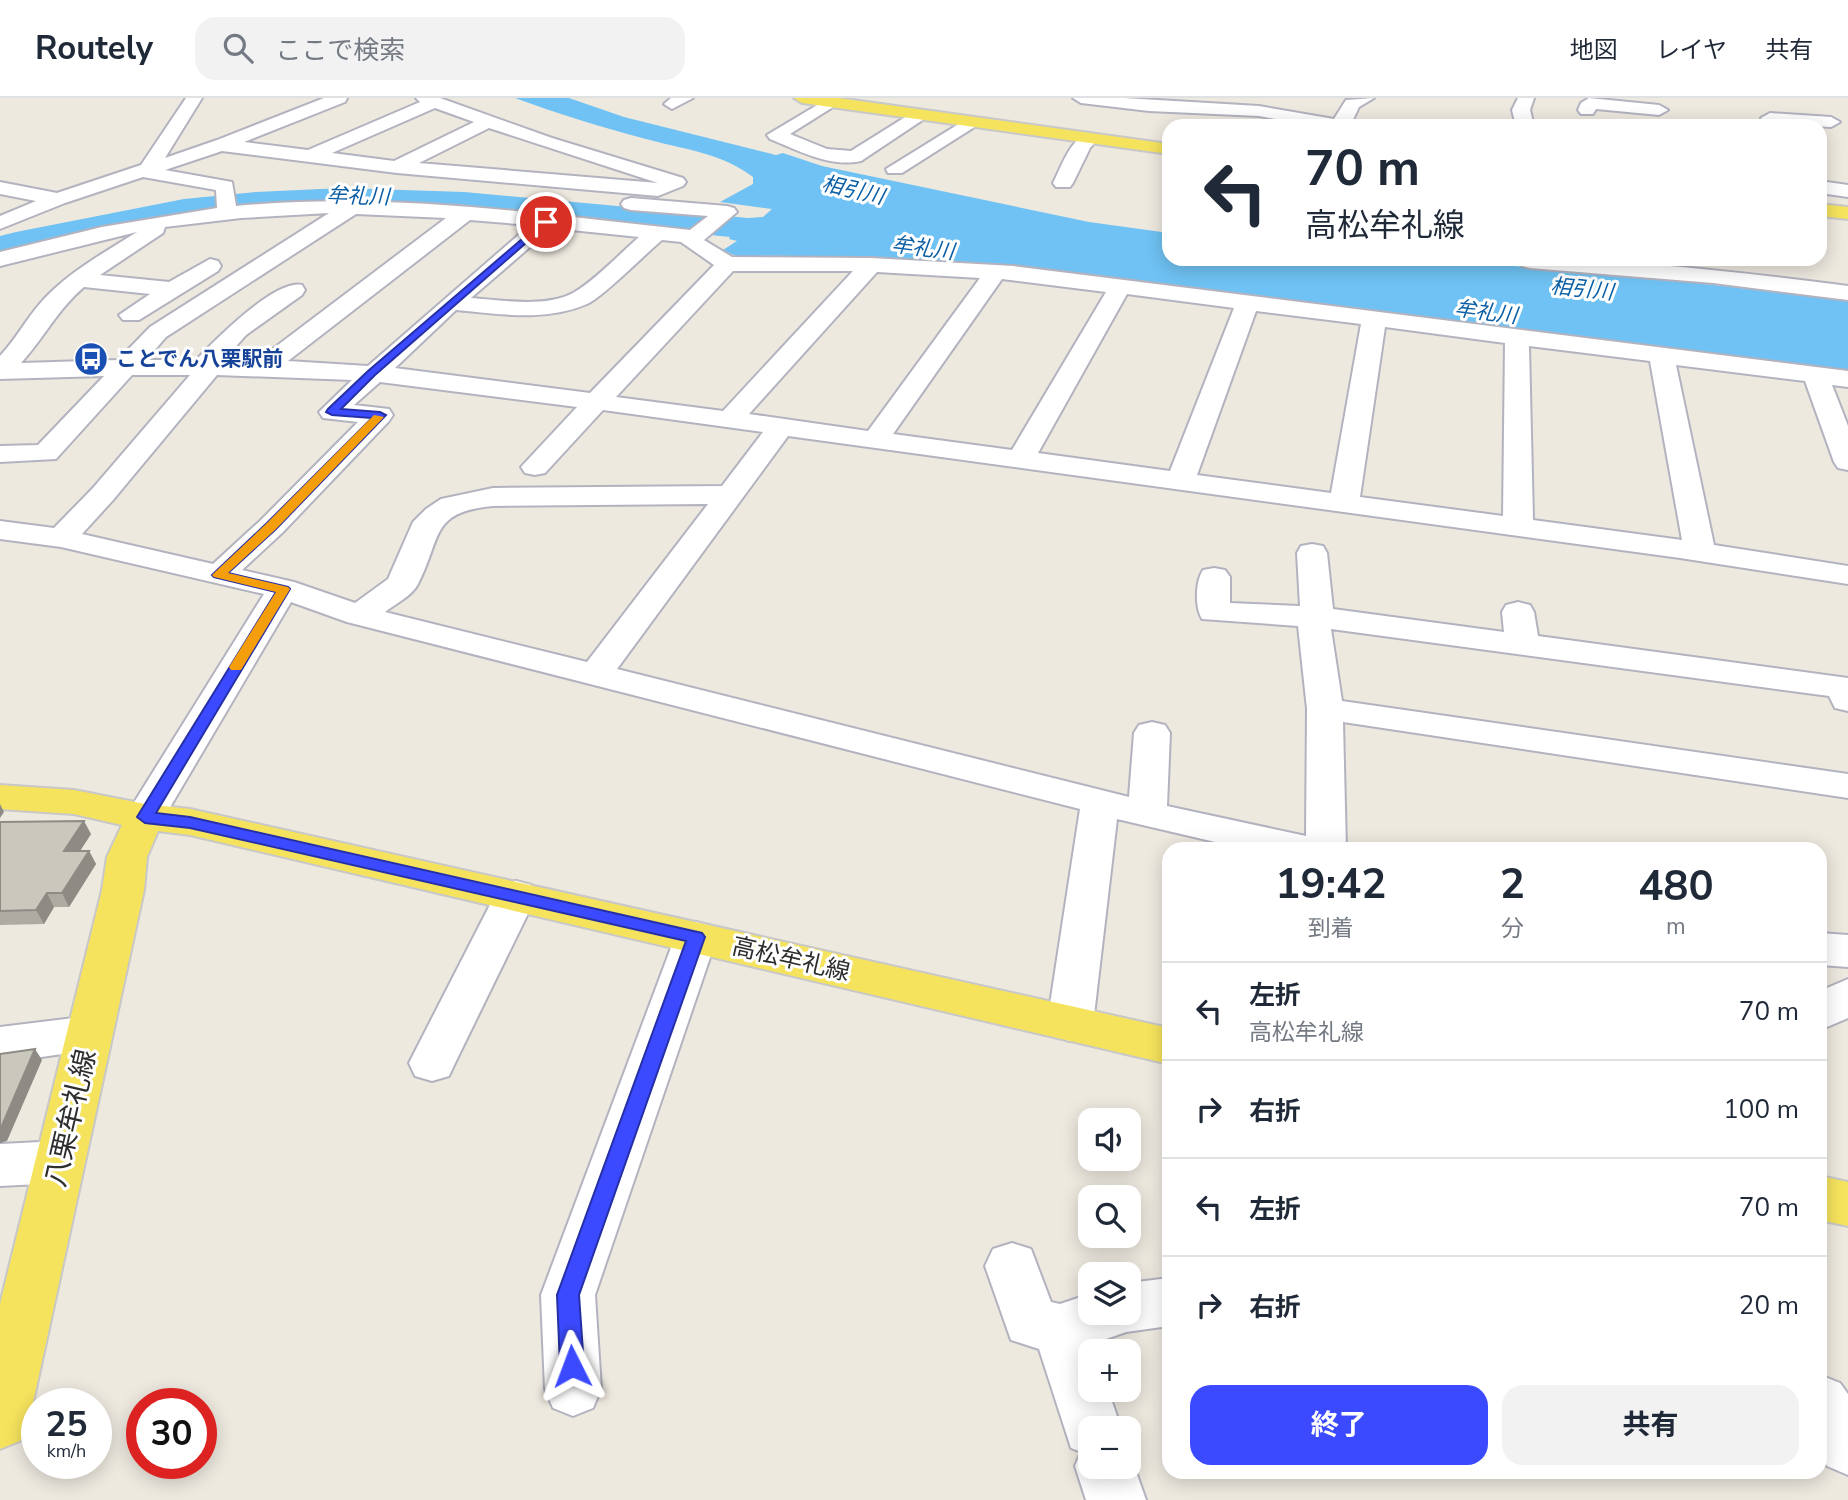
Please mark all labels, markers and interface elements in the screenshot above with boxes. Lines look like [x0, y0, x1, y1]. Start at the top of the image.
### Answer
search box [195, 17, 685, 80]
text: Routely [35, 26, 153, 71]
icon: search [219, 29, 257, 67]
text: ここで検索 [275, 33, 405, 68]
text: 地図 [1570, 34, 1618, 66]
text: レイヤ [1656, 34, 1727, 66]
text: 共有 [1765, 34, 1813, 66]
text: 70 m [1305, 135, 1420, 202]
icon: left [1190, 147, 1281, 238]
water label: 相引川 [819, 169, 889, 211]
water label: 牟礼川 [326, 181, 392, 211]
pin [516, 192, 576, 252]
icon: arrive [527, 203, 565, 241]
text: 高松牟礼線 [1305, 204, 1465, 247]
water label: 牟礼川 [890, 230, 958, 266]
water label: 相引川 [1549, 272, 1617, 306]
water label: 牟礼川 [1453, 294, 1521, 330]
bus stop icon: ことでん八栗駅前 [72, 340, 110, 378]
place label: ことでん八栗駅前 [116, 345, 283, 373]
text: 19:42 [1275, 856, 1386, 913]
text: 2 [1500, 856, 1525, 913]
text: 480 [1638, 858, 1714, 915]
text: m [1666, 911, 1686, 942]
text: 到着 [1308, 913, 1354, 944]
text: 分 [1501, 913, 1524, 944]
street label: 高松牟礼線 [729, 930, 853, 988]
text: 左折 [1249, 978, 1301, 1013]
icon: left [1190, 992, 1228, 1030]
text: 70 m [1739, 994, 1799, 1029]
text: 高松牟礼線 [1249, 1017, 1364, 1048]
street label: 八栗牟礼線 [37, 1046, 105, 1191]
icon: right [1190, 1090, 1228, 1128]
text: 100 m [1723, 1092, 1799, 1127]
text: 右折 [1249, 1094, 1301, 1129]
map controls [1078, 1108, 1141, 1479]
button: sound [1078, 1108, 1141, 1171]
button: search [1078, 1185, 1141, 1248]
icon: left [1190, 1188, 1228, 1226]
text: 70 m [1739, 1190, 1799, 1225]
text: 左折 [1249, 1192, 1301, 1227]
button: layers [1078, 1262, 1141, 1325]
icon: right [1190, 1286, 1228, 1324]
text: 20 m [1739, 1288, 1799, 1323]
text: 右折 [1249, 1290, 1301, 1325]
position arrow [535, 1329, 609, 1403]
button: + [1078, 1339, 1141, 1402]
button: 終了 [1190, 1385, 1488, 1465]
button: 共有 [1502, 1385, 1799, 1465]
speed limit sign: 30 [126, 1388, 217, 1479]
text: 25 [45, 1401, 88, 1448]
button: − [1078, 1416, 1141, 1479]
text: km/h [47, 1439, 86, 1463]

